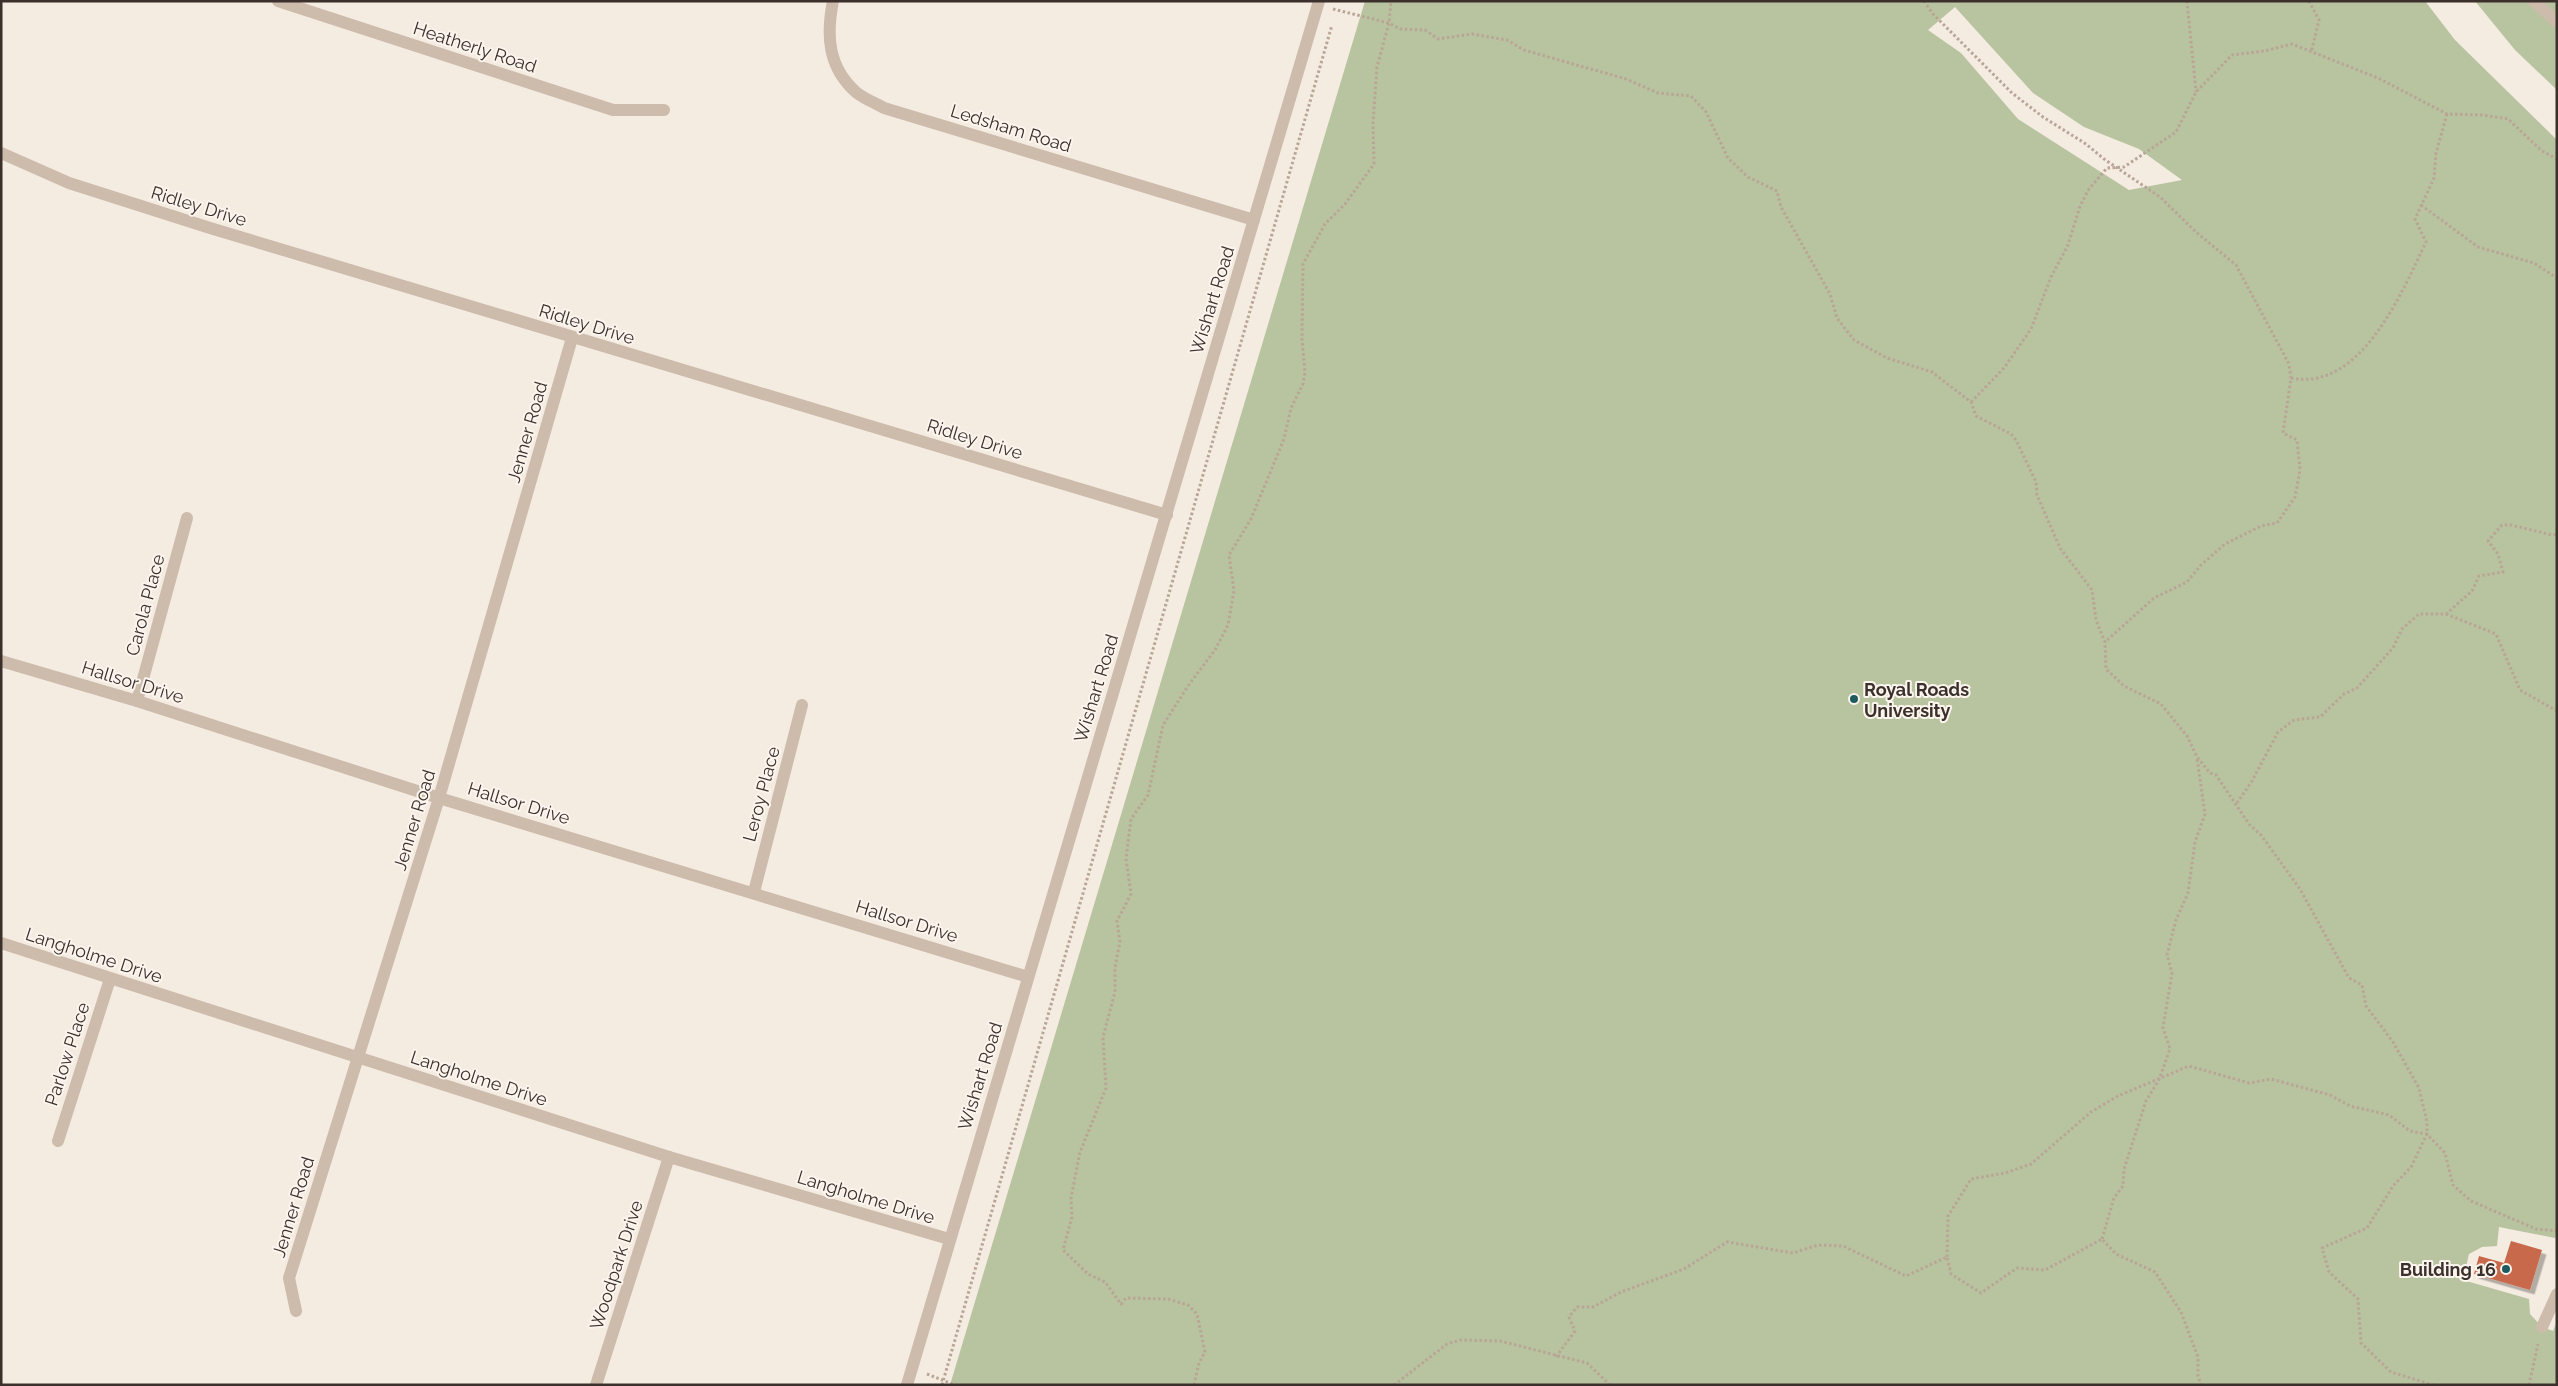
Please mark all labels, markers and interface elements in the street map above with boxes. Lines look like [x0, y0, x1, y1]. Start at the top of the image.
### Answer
street label: Heatherly Road [411, 17, 539, 77]
street label: Ledsham Road [948, 100, 1074, 156]
street label: Ridley Drive [149, 182, 250, 231]
street label: Wishart Road [1186, 243, 1238, 357]
street label: Ridley Drive [537, 300, 638, 349]
street label: Jenner Road [503, 379, 551, 485]
street label: Ridley Drive [925, 415, 1026, 464]
street label: Carola Place [121, 551, 169, 658]
street label: Wishart Road [1070, 631, 1122, 745]
street label: Hallsor Drive [79, 657, 187, 708]
place label: Royal Roads University [1864, 679, 1969, 721]
marker: Royal Roads University [1848, 693, 1860, 705]
street label: Leroy Place [738, 744, 784, 844]
street label: Jenner Road [389, 767, 439, 873]
street label: Hallsor Drive [465, 778, 573, 829]
street label: Hallsor Drive [853, 896, 961, 947]
street label: Langholme Drive [23, 923, 165, 987]
street label: Parlow Place [40, 999, 94, 1108]
street label: Wishart Road [954, 1019, 1006, 1133]
street label: Langholme Drive [408, 1046, 550, 1110]
street label: Jenner Road [268, 1154, 318, 1260]
street label: Langholme Drive [795, 1166, 938, 1228]
street label: Woodpark Drive [585, 1197, 647, 1332]
place label: Building 16 [2400, 1259, 2496, 1280]
marker: Building 16 [2500, 1263, 2512, 1275]

